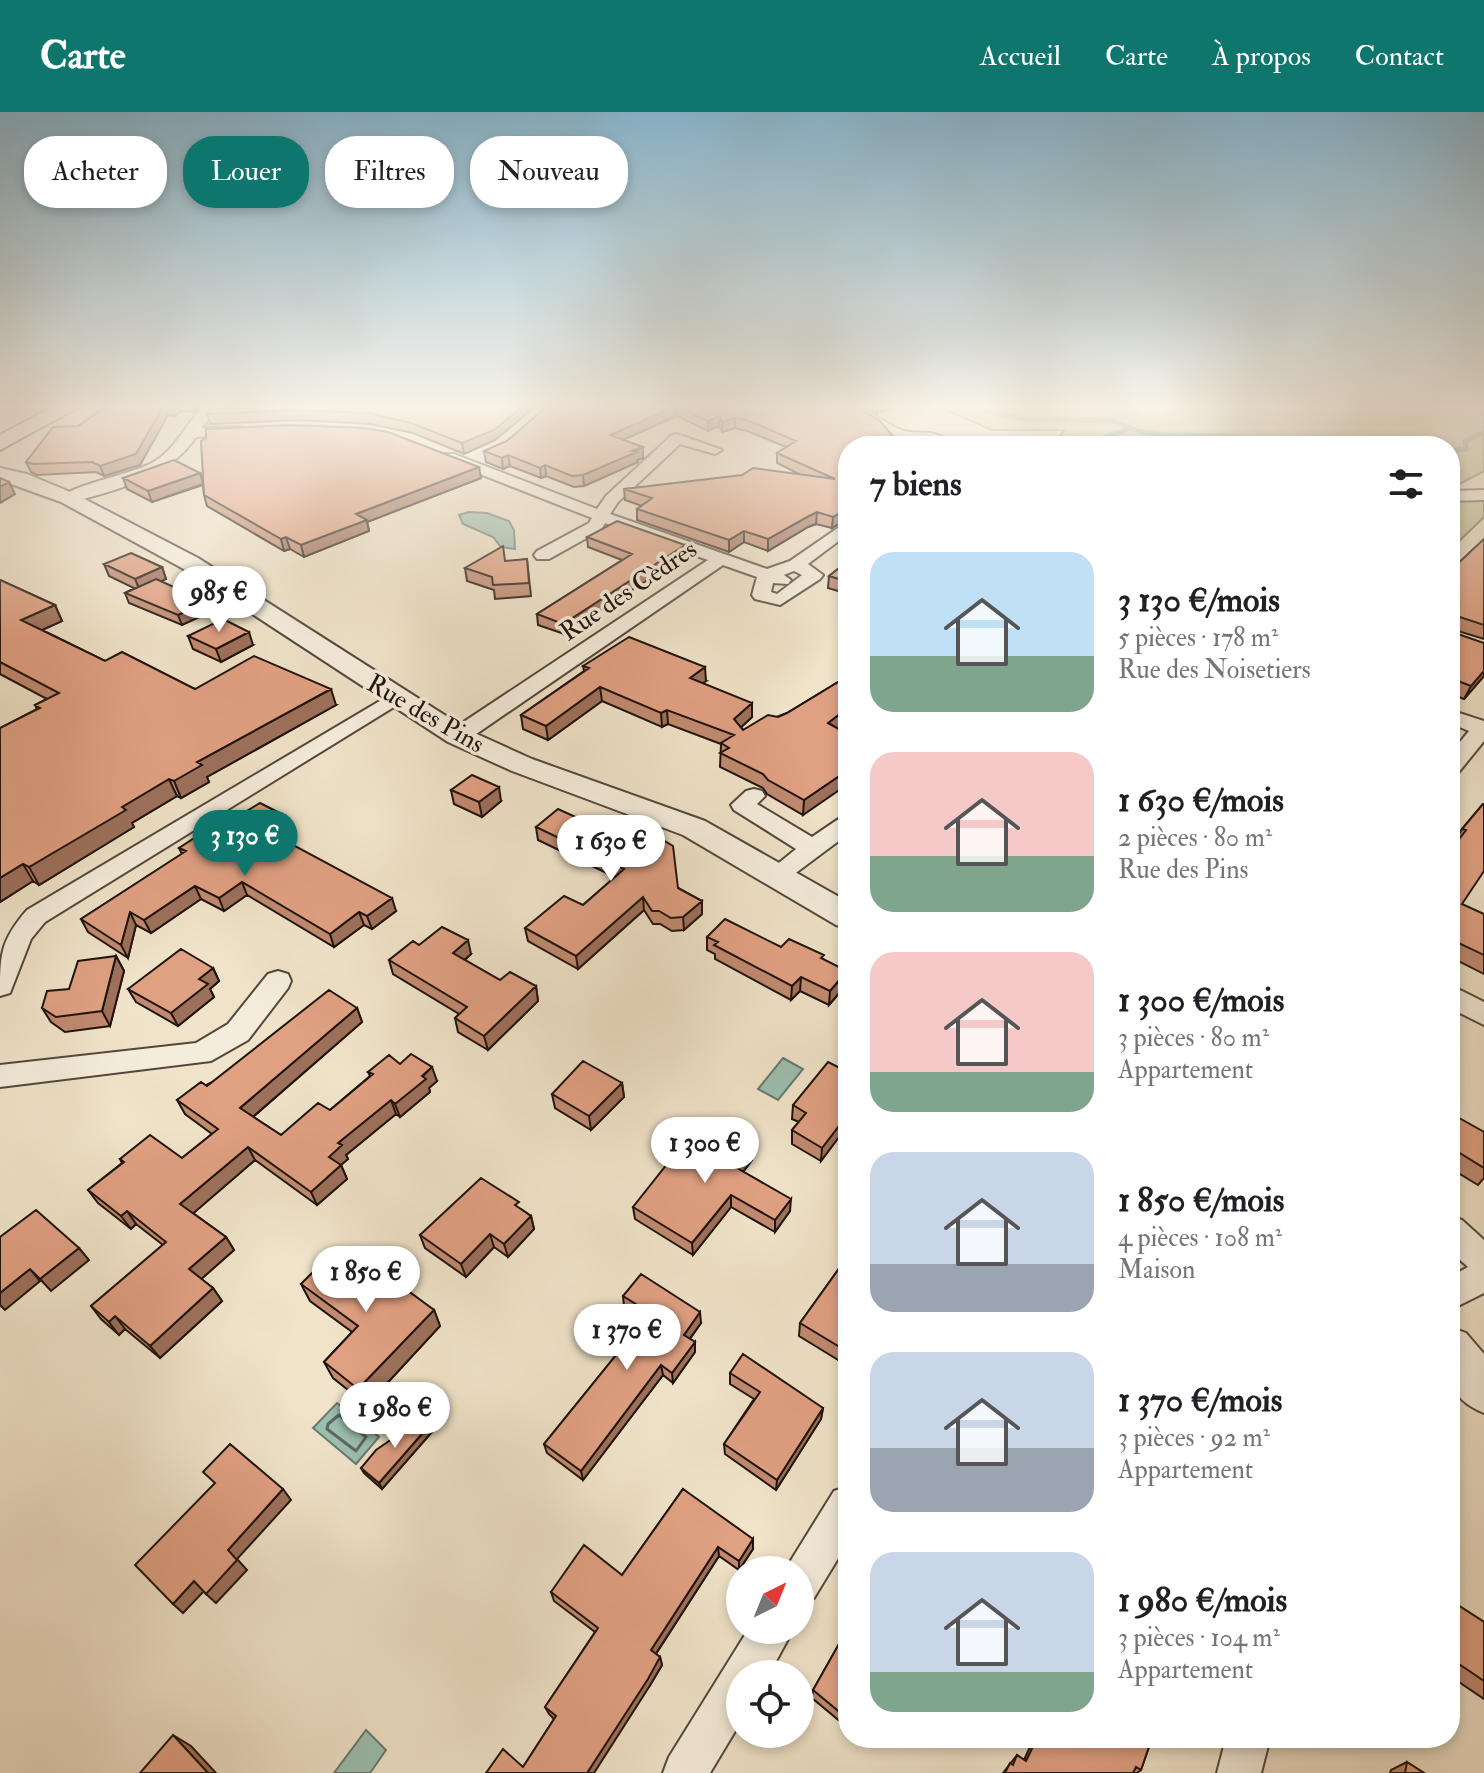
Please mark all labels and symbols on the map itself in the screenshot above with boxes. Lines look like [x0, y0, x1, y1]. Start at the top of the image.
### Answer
street label: Rue des Cèdres [554, 533, 703, 648]
pin: 985 € [163, 566, 275, 634]
street label: Rue des Pins [361, 667, 490, 760]
pin: 3 130 € [171, 810, 319, 878]
pin: 1 630 € [537, 815, 685, 883]
pin: 1 300 € [631, 1117, 779, 1185]
pin: 1 850 € [292, 1246, 440, 1314]
pin: 1 370 € [553, 1304, 701, 1372]
pin: 1 980 € [321, 1382, 469, 1450]
north arrow [726, 1556, 814, 1644]

